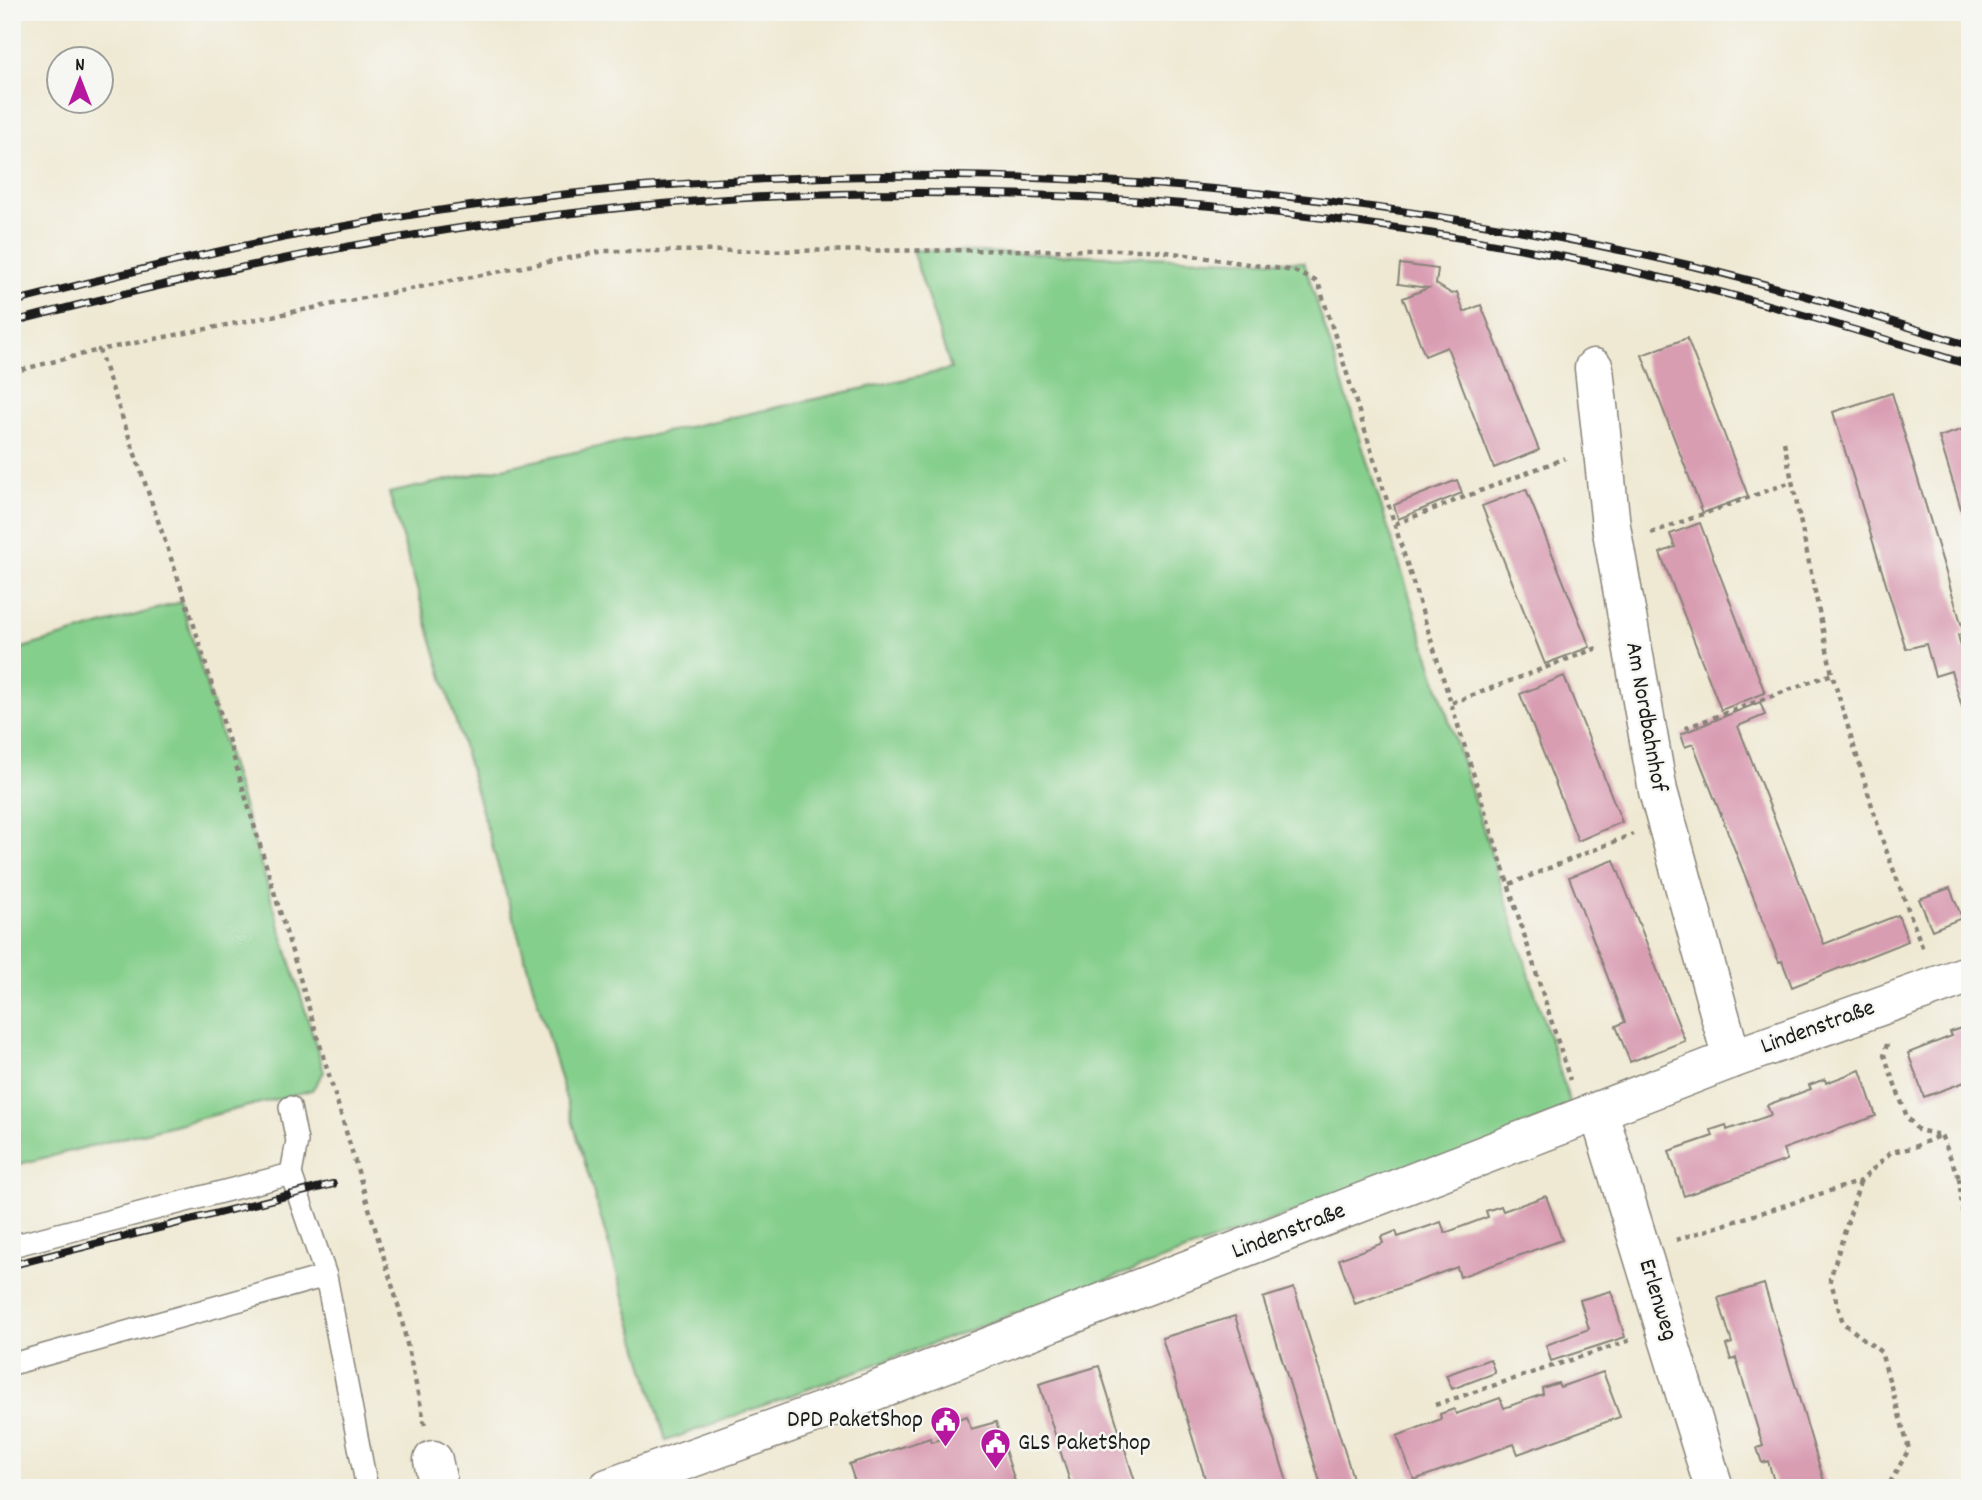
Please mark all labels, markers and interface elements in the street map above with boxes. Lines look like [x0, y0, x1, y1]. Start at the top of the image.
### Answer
north arrow [46, 46, 116, 116]
text: N [75, 53, 85, 80]
street label: Am Nordbahnhof [1615, 639, 1675, 795]
street label: Lindenstraße [1756, 992, 1880, 1064]
street label: Lindenstraße [1227, 1195, 1351, 1269]
street label: Erlenweg [1629, 1255, 1685, 1345]
place label: DPD PaketShop [787, 1404, 923, 1438]
public building icon: DPD PaketShop [929, 1404, 963, 1448]
public building icon: GLS PaketShop [978, 1427, 1012, 1471]
place label: GLS PaketShop [1018, 1427, 1151, 1461]

